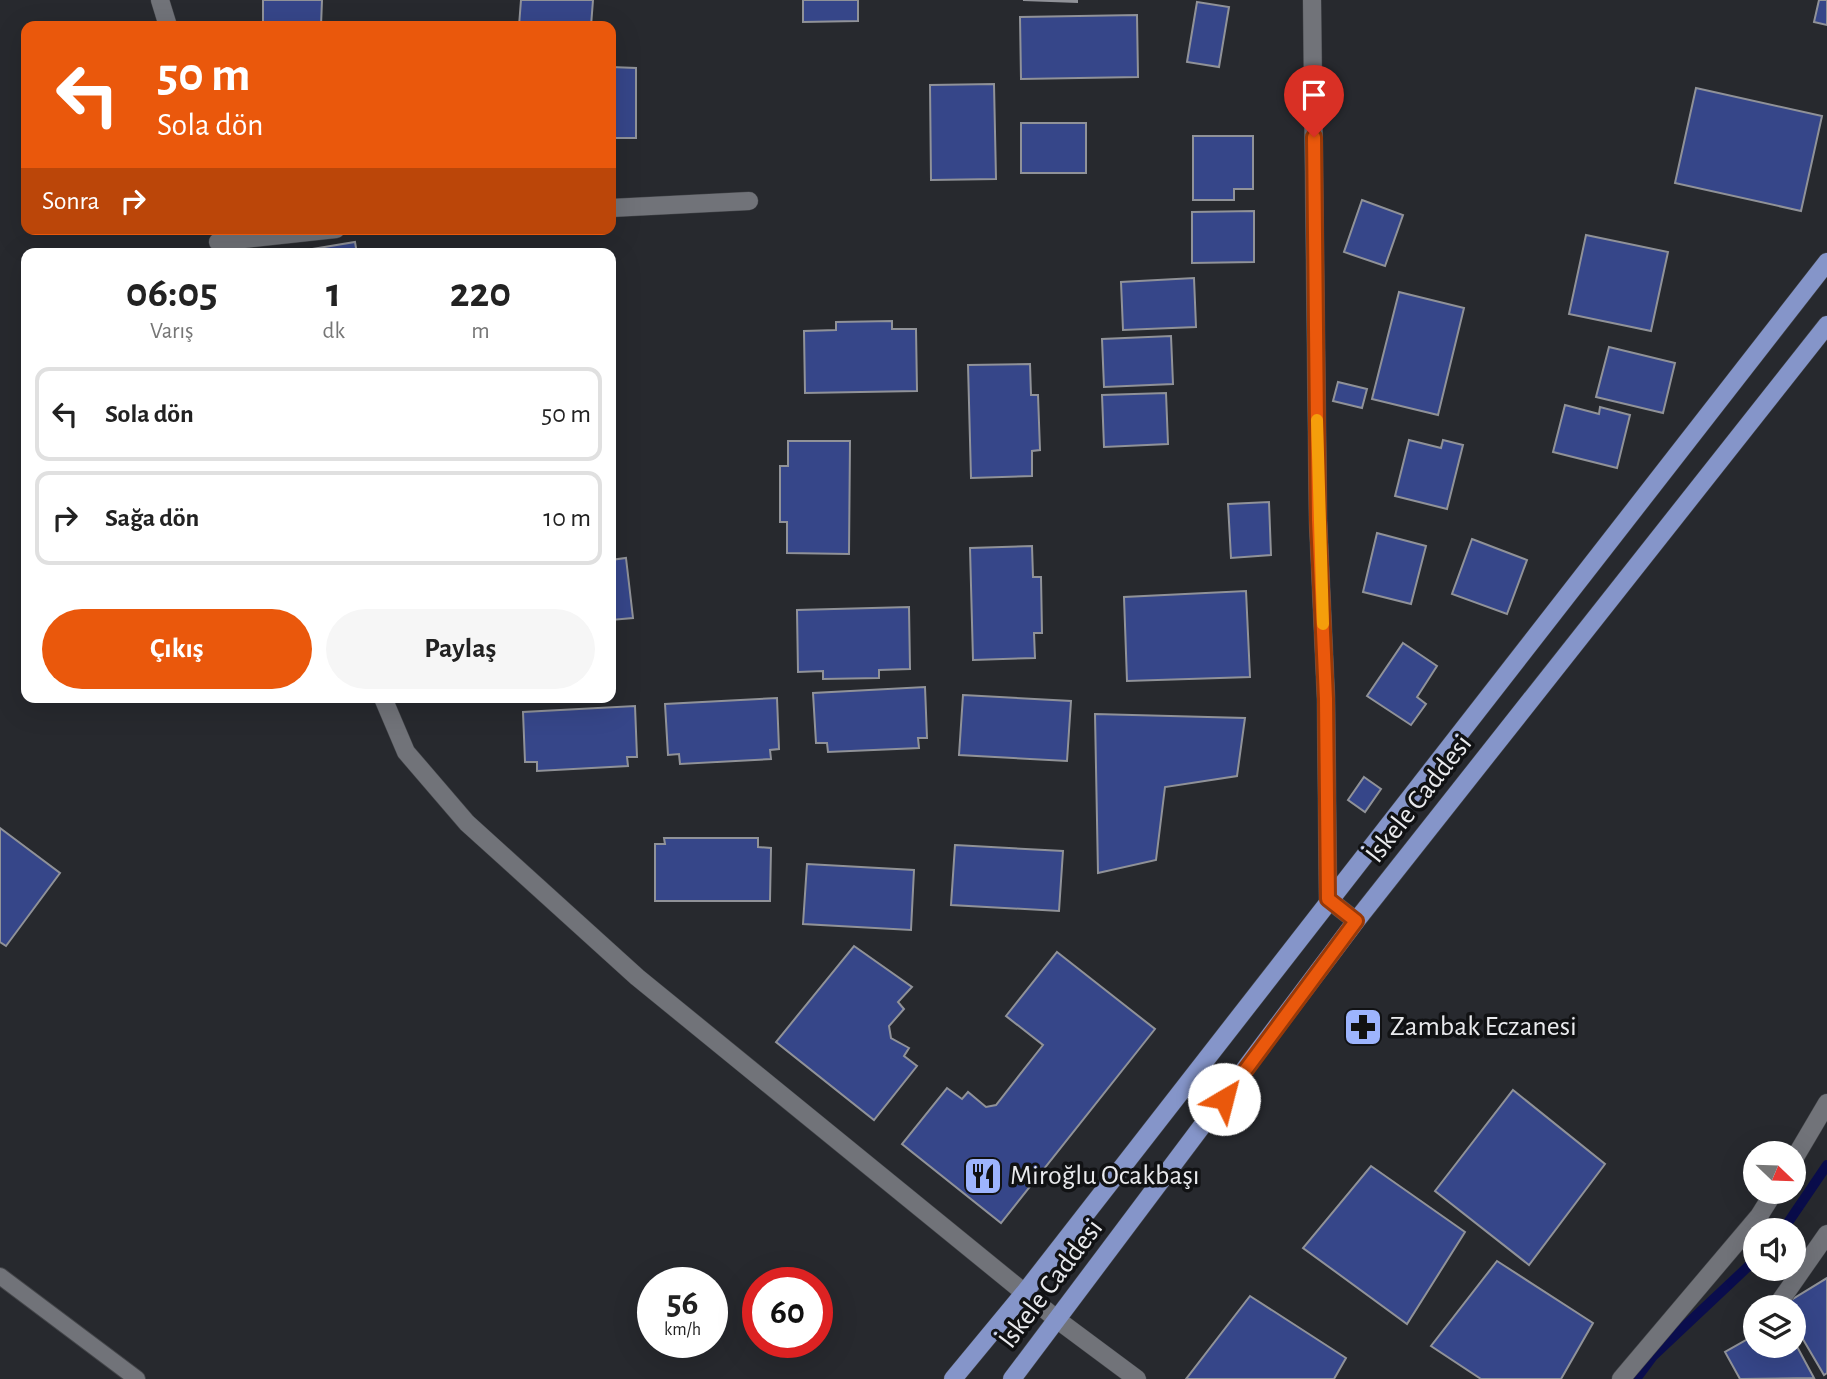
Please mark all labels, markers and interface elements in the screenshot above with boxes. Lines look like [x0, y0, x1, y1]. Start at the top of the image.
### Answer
icon: left [42, 49, 133, 140]
text: 50 m [157, 51, 251, 100]
pin [1284, 65, 1344, 137]
icon: arrive [1295, 76, 1333, 114]
text: Sola dön [157, 109, 264, 141]
icon: right [114, 182, 152, 220]
text: Sonra [42, 188, 100, 214]
text: 06:05 [126, 272, 218, 314]
text: 1 [326, 272, 341, 314]
text: 220 [450, 272, 511, 314]
text: Varış [150, 320, 194, 343]
text: dk [322, 320, 345, 343]
text: m [471, 320, 490, 343]
icon: left [46, 395, 84, 433]
text: Sola dön [105, 401, 194, 427]
text: 50 m [541, 401, 591, 427]
icon: right [46, 499, 84, 537]
text: Sağa dön [105, 505, 199, 531]
text: 10 m [543, 505, 591, 531]
button: Çıkış [42, 609, 312, 689]
button: Paylaş [326, 609, 595, 689]
street label: İskele Caddesi [1359, 729, 1477, 868]
pharmacy icon: Zambak Eczanesi [1342, 1006, 1384, 1048]
place label: Zambak Eczanesi [1390, 1013, 1577, 1041]
position arrow [1187, 1062, 1261, 1136]
north arrow [1743, 1141, 1806, 1204]
map controls [1743, 1141, 1806, 1358]
restaurant icon: Miroğlu Ocakbaşı [962, 1155, 1004, 1197]
place label: Miroğlu Ocakbaşı [1010, 1162, 1200, 1190]
street label: İskele Caddesi [992, 1213, 1108, 1354]
button: sound [1743, 1218, 1806, 1281]
speed limit sign: 60 [742, 1267, 833, 1358]
text: 56 [666, 1286, 699, 1321]
button: layers [1743, 1295, 1806, 1358]
text: km/h [664, 1321, 701, 1339]

